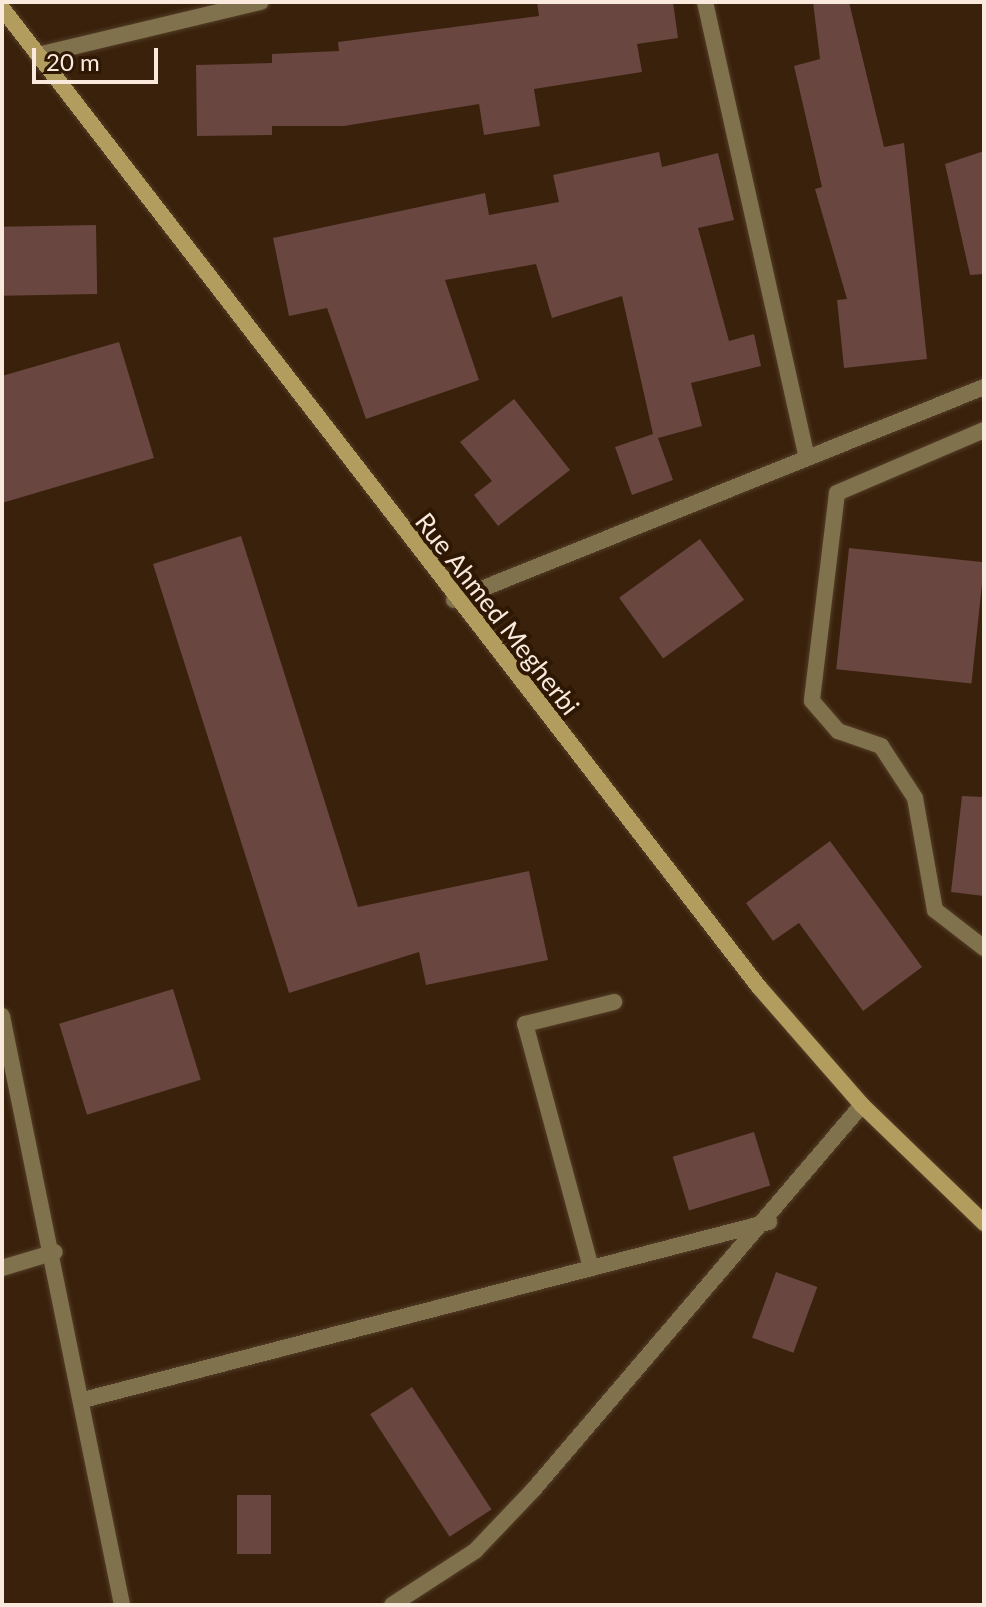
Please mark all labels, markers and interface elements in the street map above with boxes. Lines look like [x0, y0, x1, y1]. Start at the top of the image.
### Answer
scale bar [36, 32, 162, 82]
text: 20 m [46, 47, 100, 76]
street label: Rue Ahmed Megherbi [408, 506, 586, 722]

